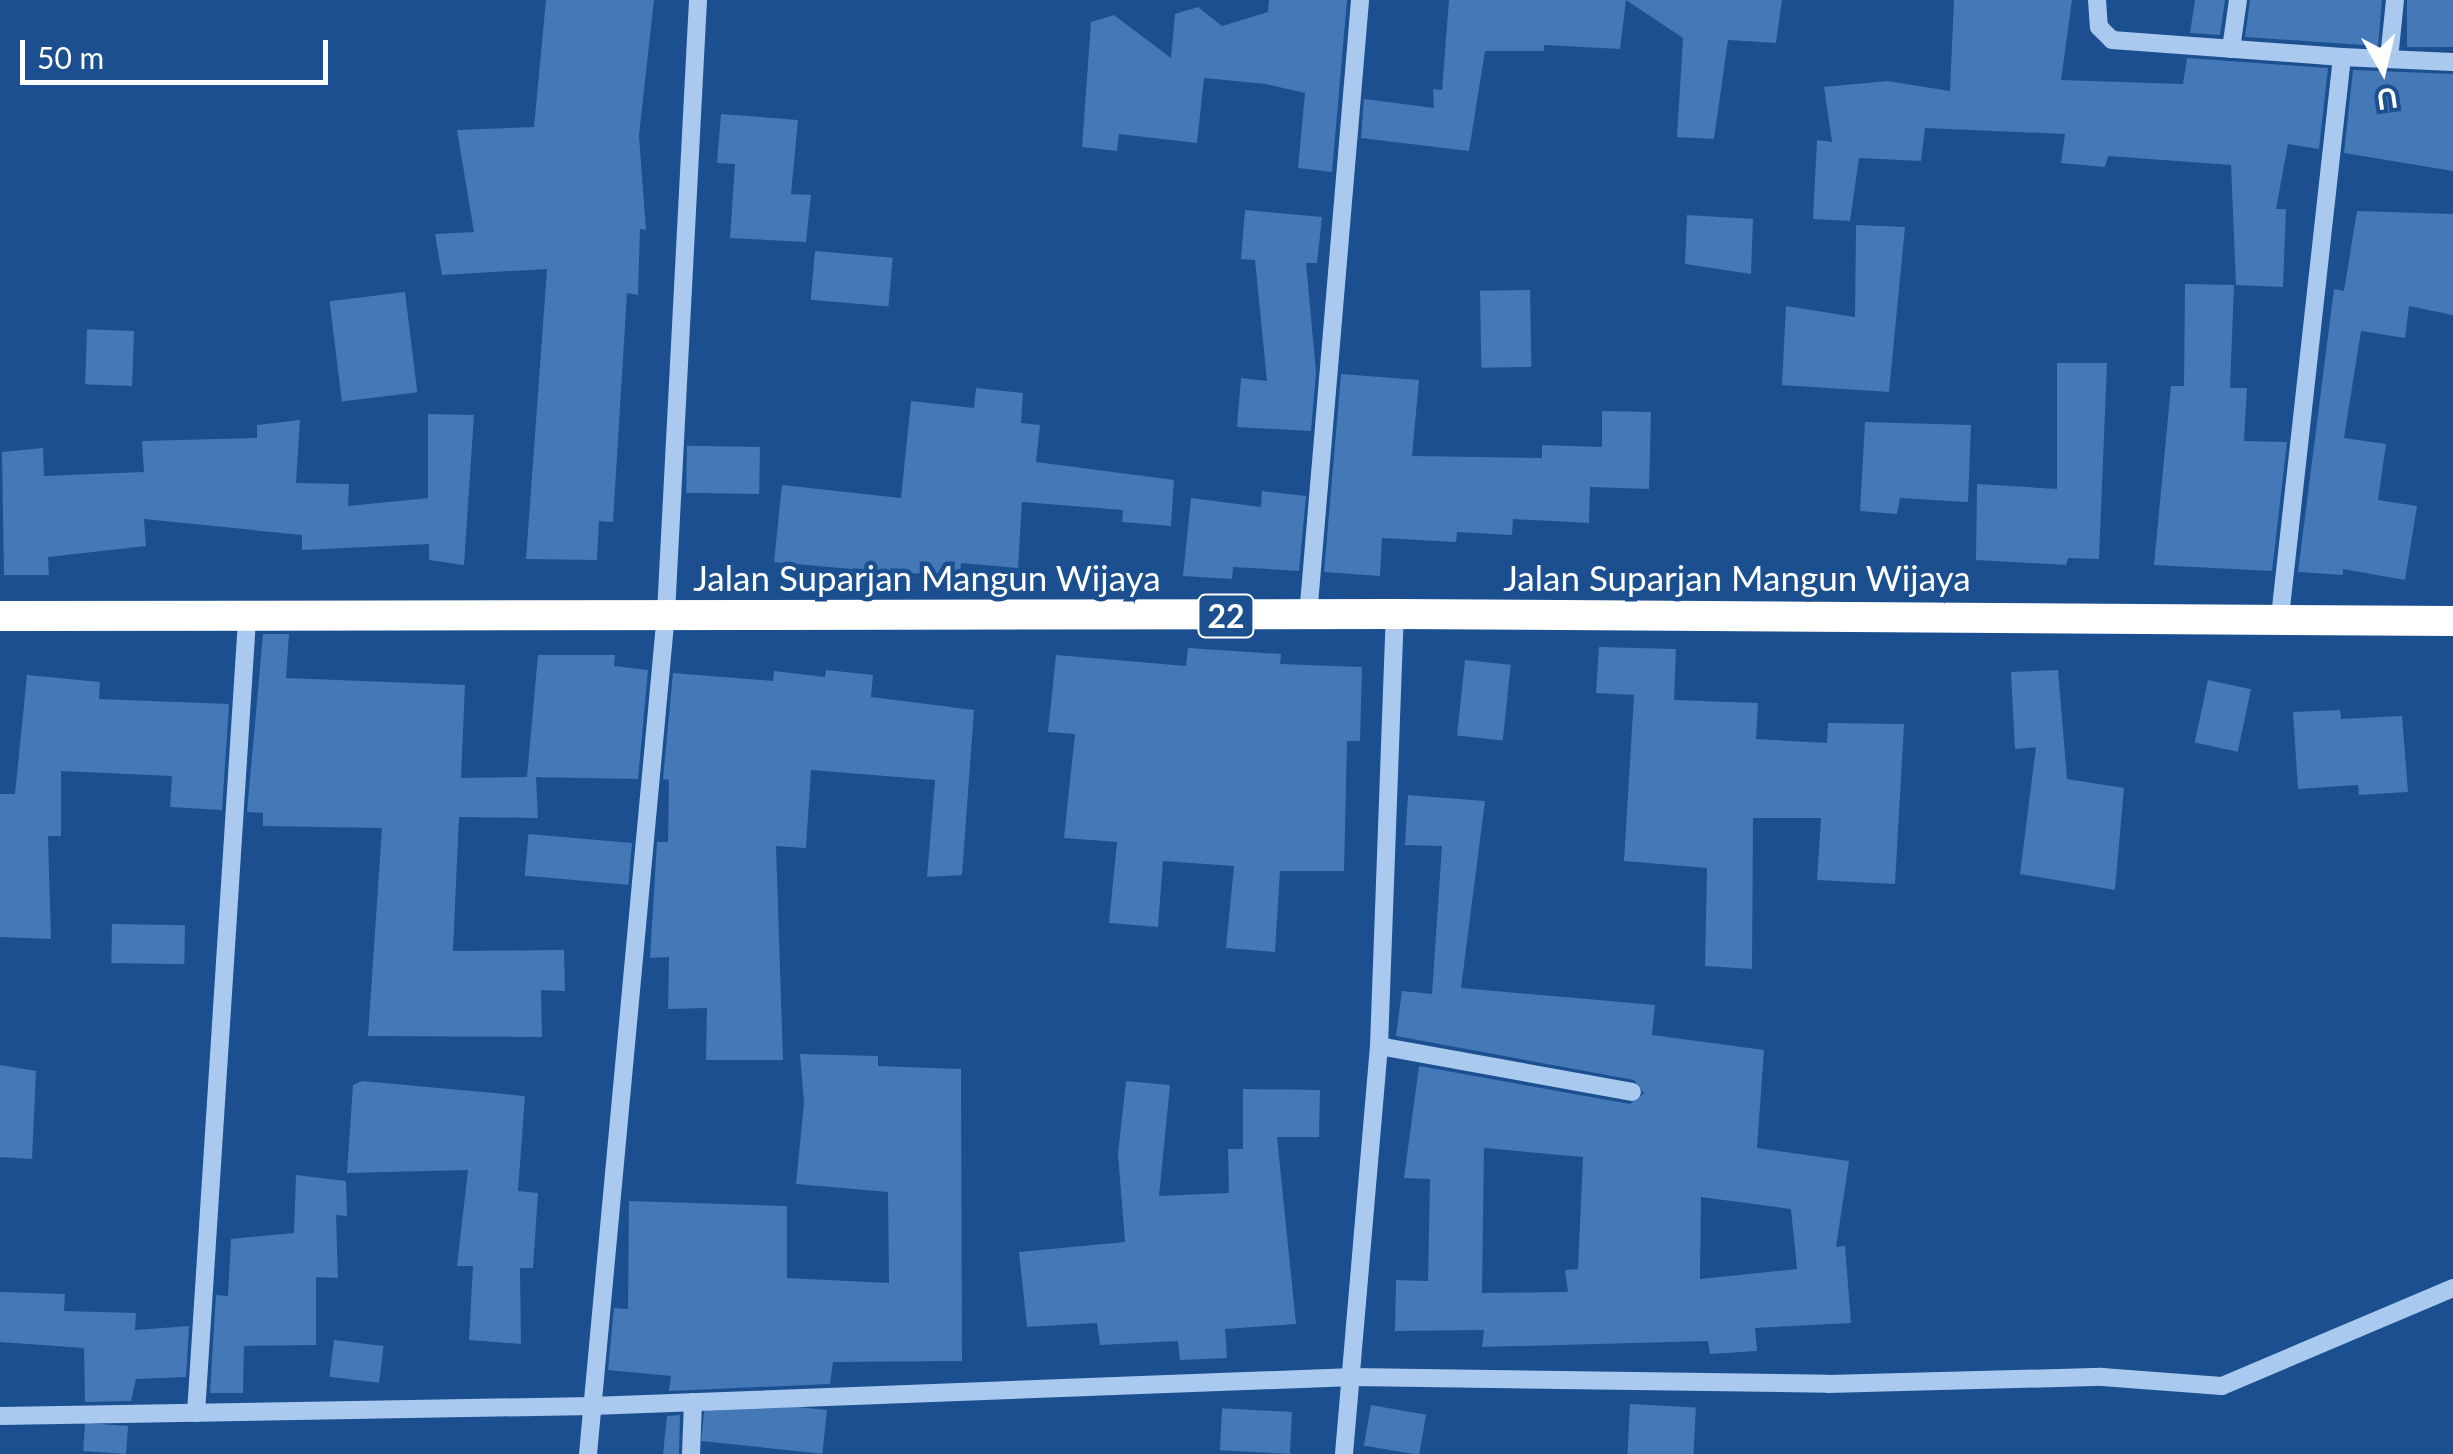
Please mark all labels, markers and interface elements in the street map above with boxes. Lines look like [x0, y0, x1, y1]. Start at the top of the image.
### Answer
scale bar [25, 20, 332, 82]
north arrow [2333, 20, 2433, 120]
text: 50 m [37, 39, 104, 75]
text: U [2375, 81, 2400, 118]
street label: Jalan Suparjan Mangun Wijaya [693, 556, 1161, 598]
street label: Jalan Suparjan Mangun Wijaya [1503, 556, 1971, 598]
road number: 22 [1196, 589, 1256, 643]

